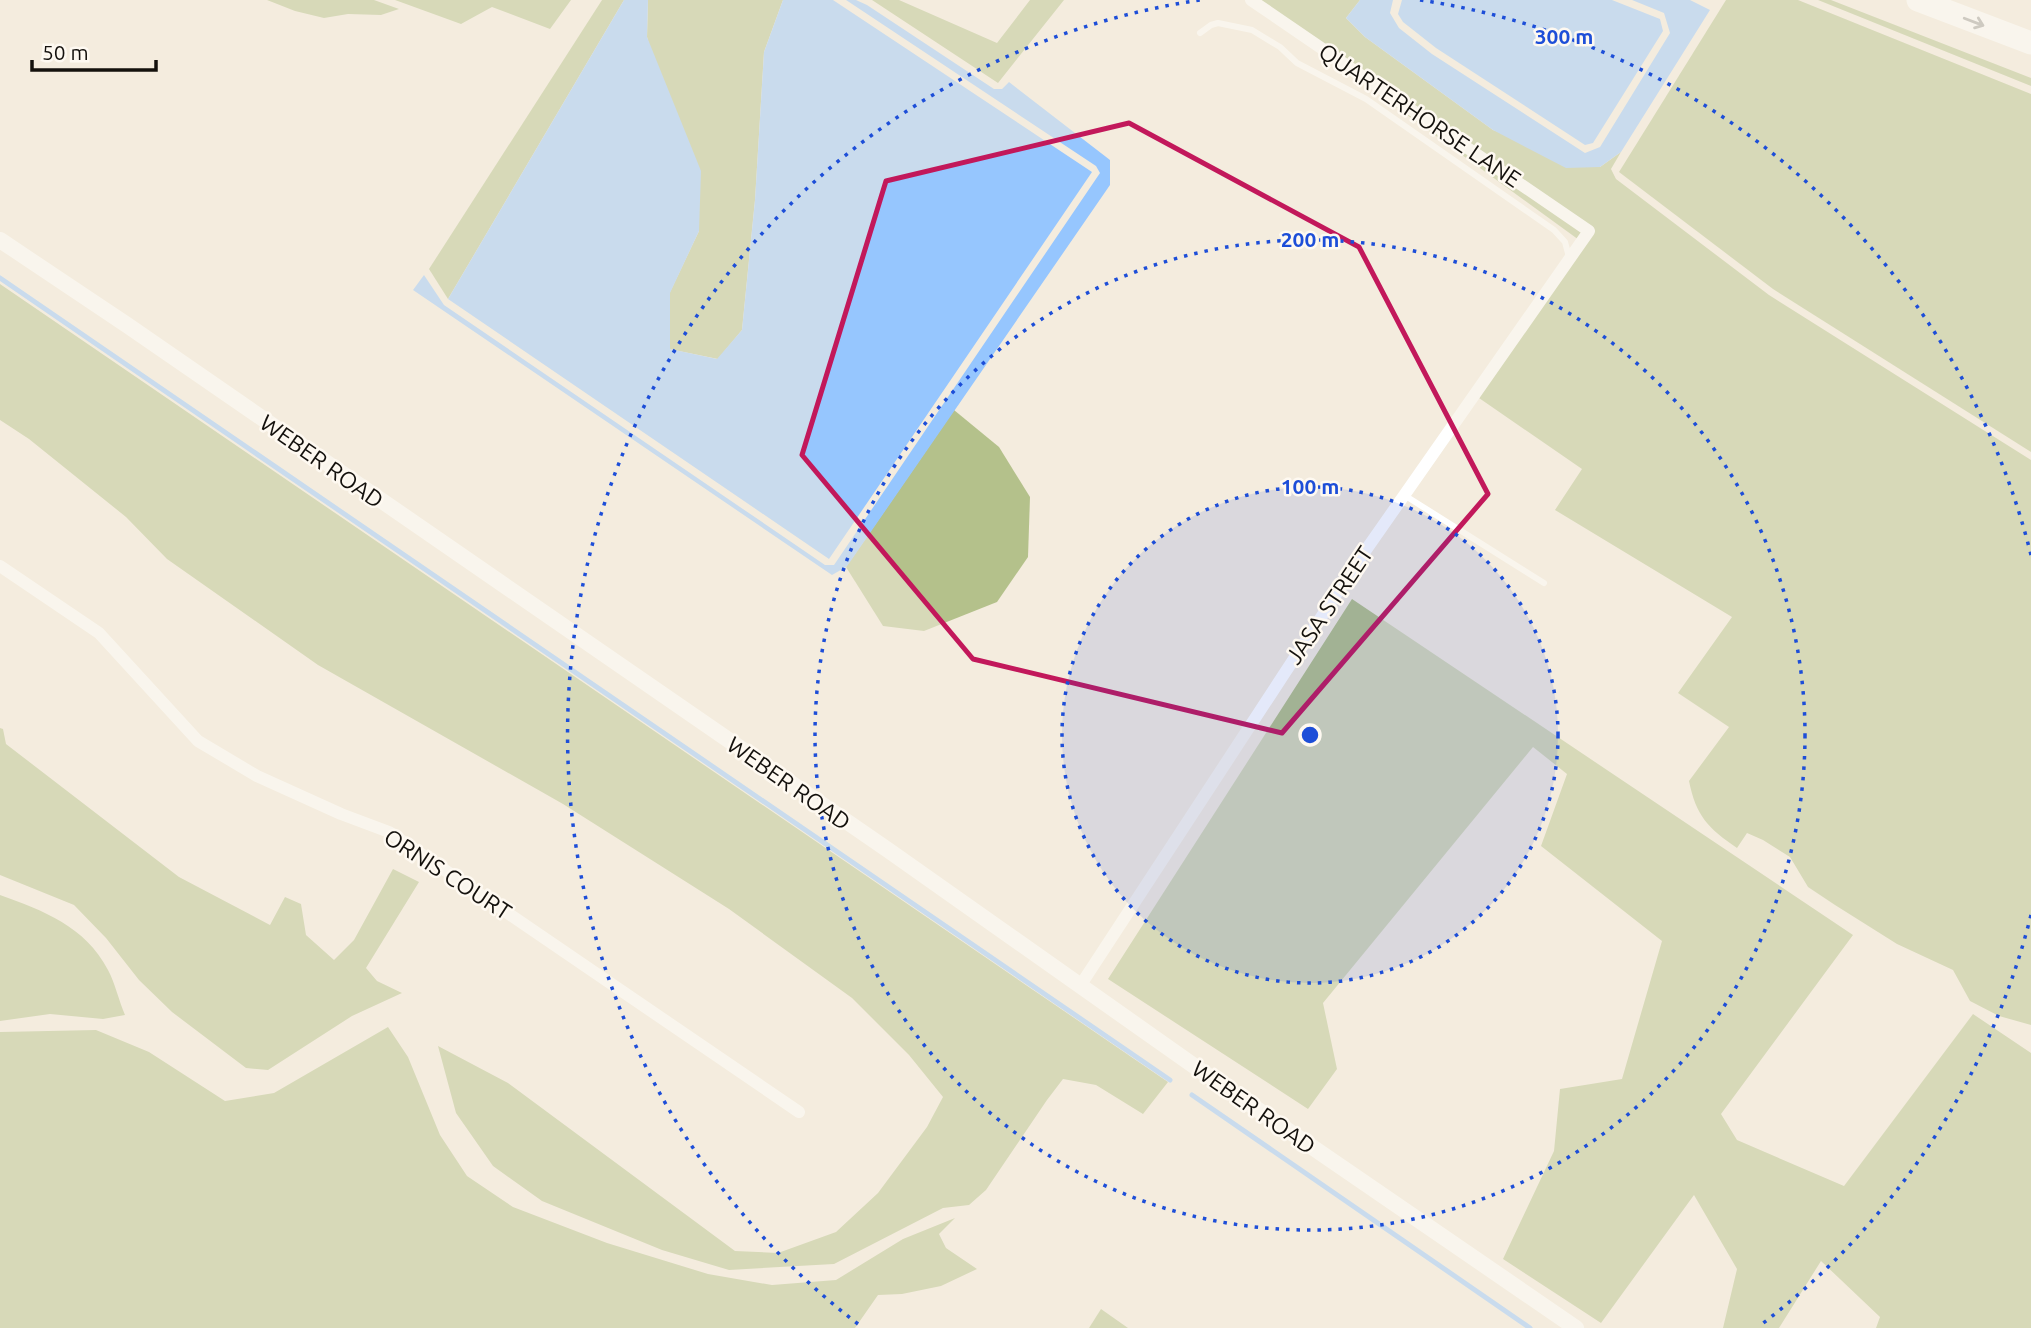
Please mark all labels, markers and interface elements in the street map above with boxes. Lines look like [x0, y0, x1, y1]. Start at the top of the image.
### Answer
one-way arrow [1963, 16, 1985, 29]
text: 300 m [1535, 24, 1593, 48]
scale bar [32, 28, 156, 72]
street label: QUARTERHORSE LANE [1314, 38, 1526, 192]
text: 50 m [42, 40, 89, 64]
text: 200 m [1281, 227, 1339, 251]
street label: WEBER ROAD [256, 409, 388, 513]
text: 100 m [1281, 474, 1339, 498]
street label: JASA STREET [1280, 541, 1378, 669]
centre of rings [1298, 723, 1322, 747]
street label: WEBER ROAD [723, 731, 855, 835]
street label: ORNIS COURT [380, 824, 516, 924]
street label: WEBER ROAD [1188, 1055, 1320, 1159]

